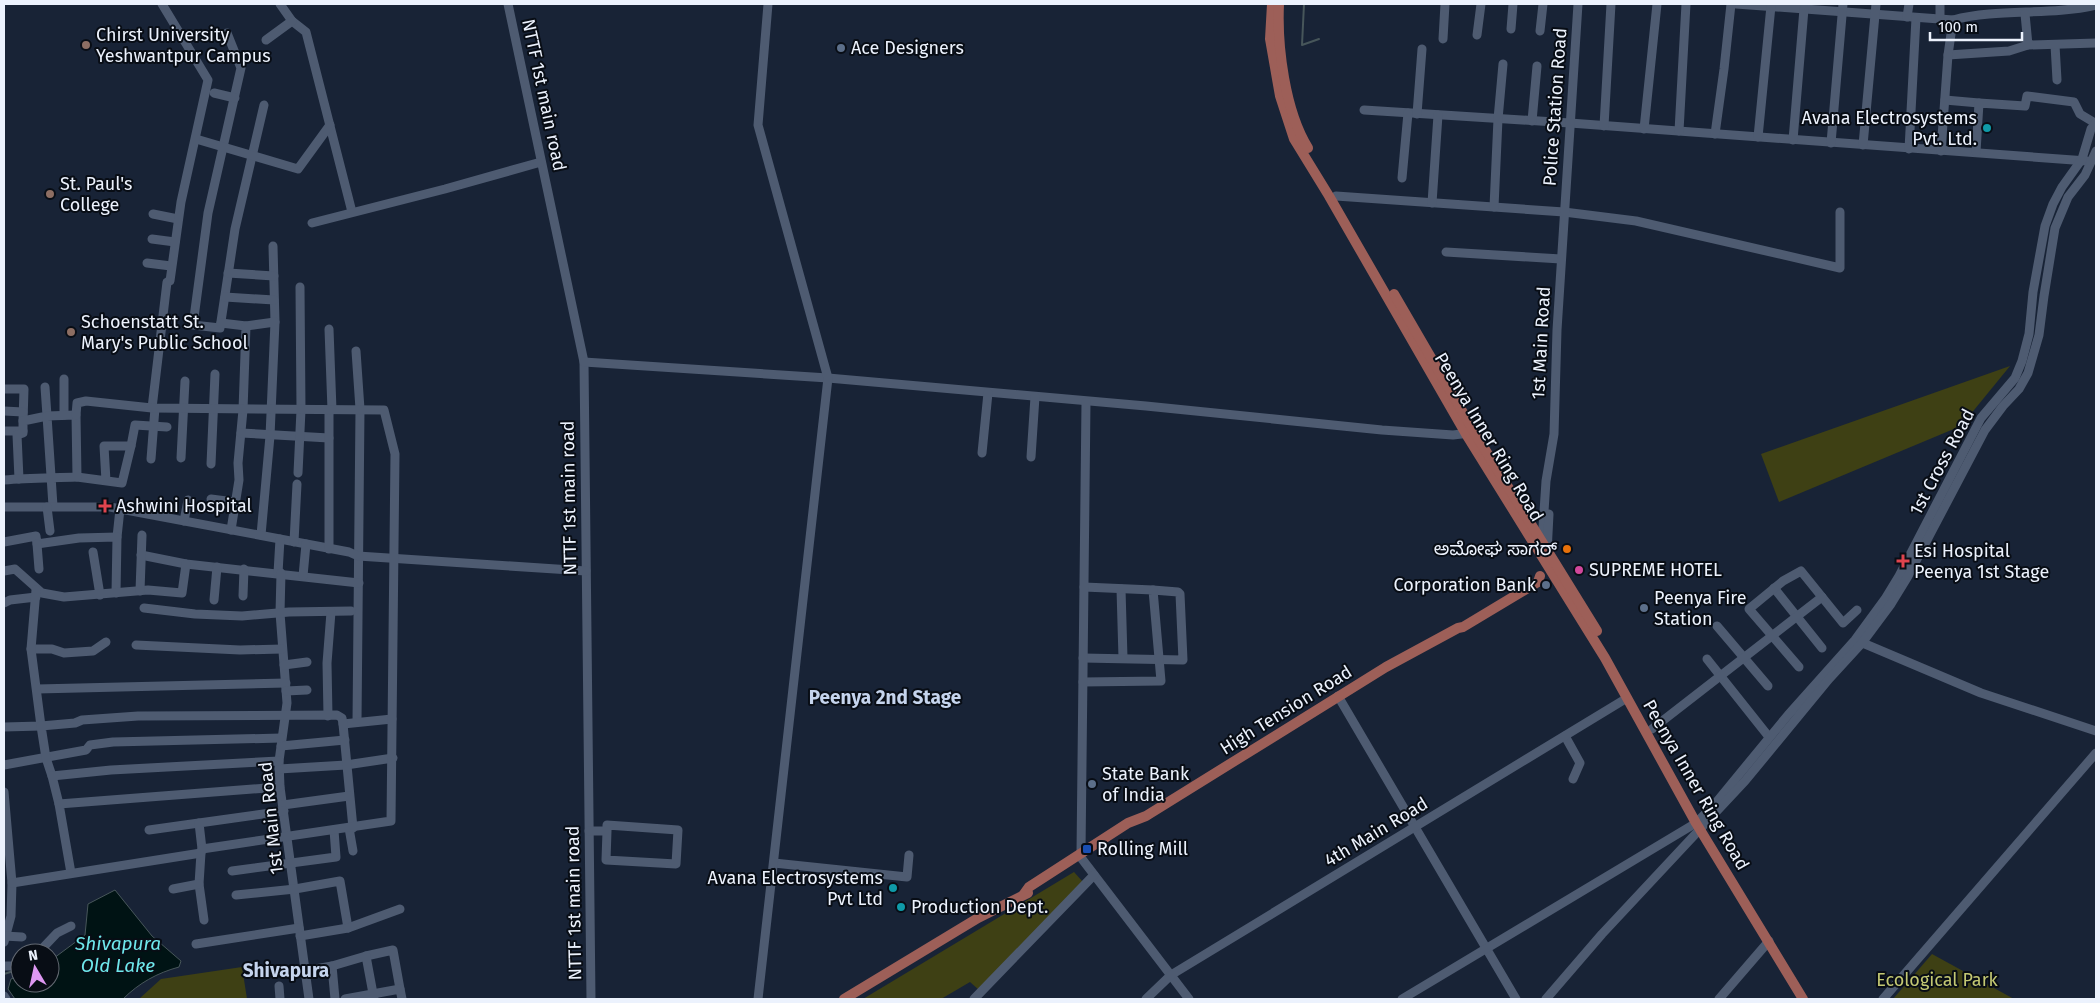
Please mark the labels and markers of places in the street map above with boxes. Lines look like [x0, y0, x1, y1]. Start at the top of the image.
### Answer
place label: Chirst University Yeshwantpur Campus [96, 24, 271, 67]
place label: Ace Designers [851, 37, 964, 59]
marker: Chirst University Yeshwantpur Campus [80, 39, 92, 51]
marker: Ace Designers [835, 42, 847, 54]
place label: Avana Electrosystems Pvt. Ltd. [1802, 107, 1977, 150]
marker: Avana Electrosystems Pvt. Ltd. [1981, 122, 1993, 134]
place label: St. Paul's College [60, 173, 132, 216]
marker: St. Paul's College [44, 188, 56, 200]
place label: Schoenstatt St. Mary's Public School [81, 311, 248, 354]
marker: Schoenstatt St. Mary's Public School [65, 326, 77, 338]
place label: Ashwini Hospital [116, 495, 252, 517]
marker: Ashwini Hospital [98, 499, 112, 513]
place label: ಅಮೋಘ ಸಾಗರ್ [1434, 538, 1558, 560]
place label: Esi Hospital Peenya 1st Stage [1914, 540, 2049, 583]
marker: ಅಮೋಘ ಸಾಗರ್ [1561, 543, 1573, 555]
marker: Esi Hospital Peenya 1st Stage [1896, 554, 1910, 568]
place label: SUPREME HOTEL [1589, 559, 1722, 581]
marker: SUPREME HOTEL [1573, 564, 1585, 576]
place label: Corporation Bank [1394, 574, 1537, 596]
marker: Corporation Bank [1540, 579, 1552, 591]
place label: Peenya Fire Station [1654, 587, 1747, 630]
marker: Peenya Fire Station [1638, 602, 1650, 614]
place label: State Bank of India [1102, 763, 1190, 806]
marker: State Bank of India [1086, 778, 1098, 790]
place label: Rolling Mill [1097, 838, 1188, 860]
marker: Rolling Mill [1081, 843, 1093, 855]
place label: Avana Electrosystems Pvt Ltd [708, 867, 883, 910]
marker: Avana Electrosystems Pvt Ltd [887, 882, 899, 894]
place label: Production Dept. [911, 896, 1048, 918]
marker: Production Dept. [895, 901, 907, 913]

